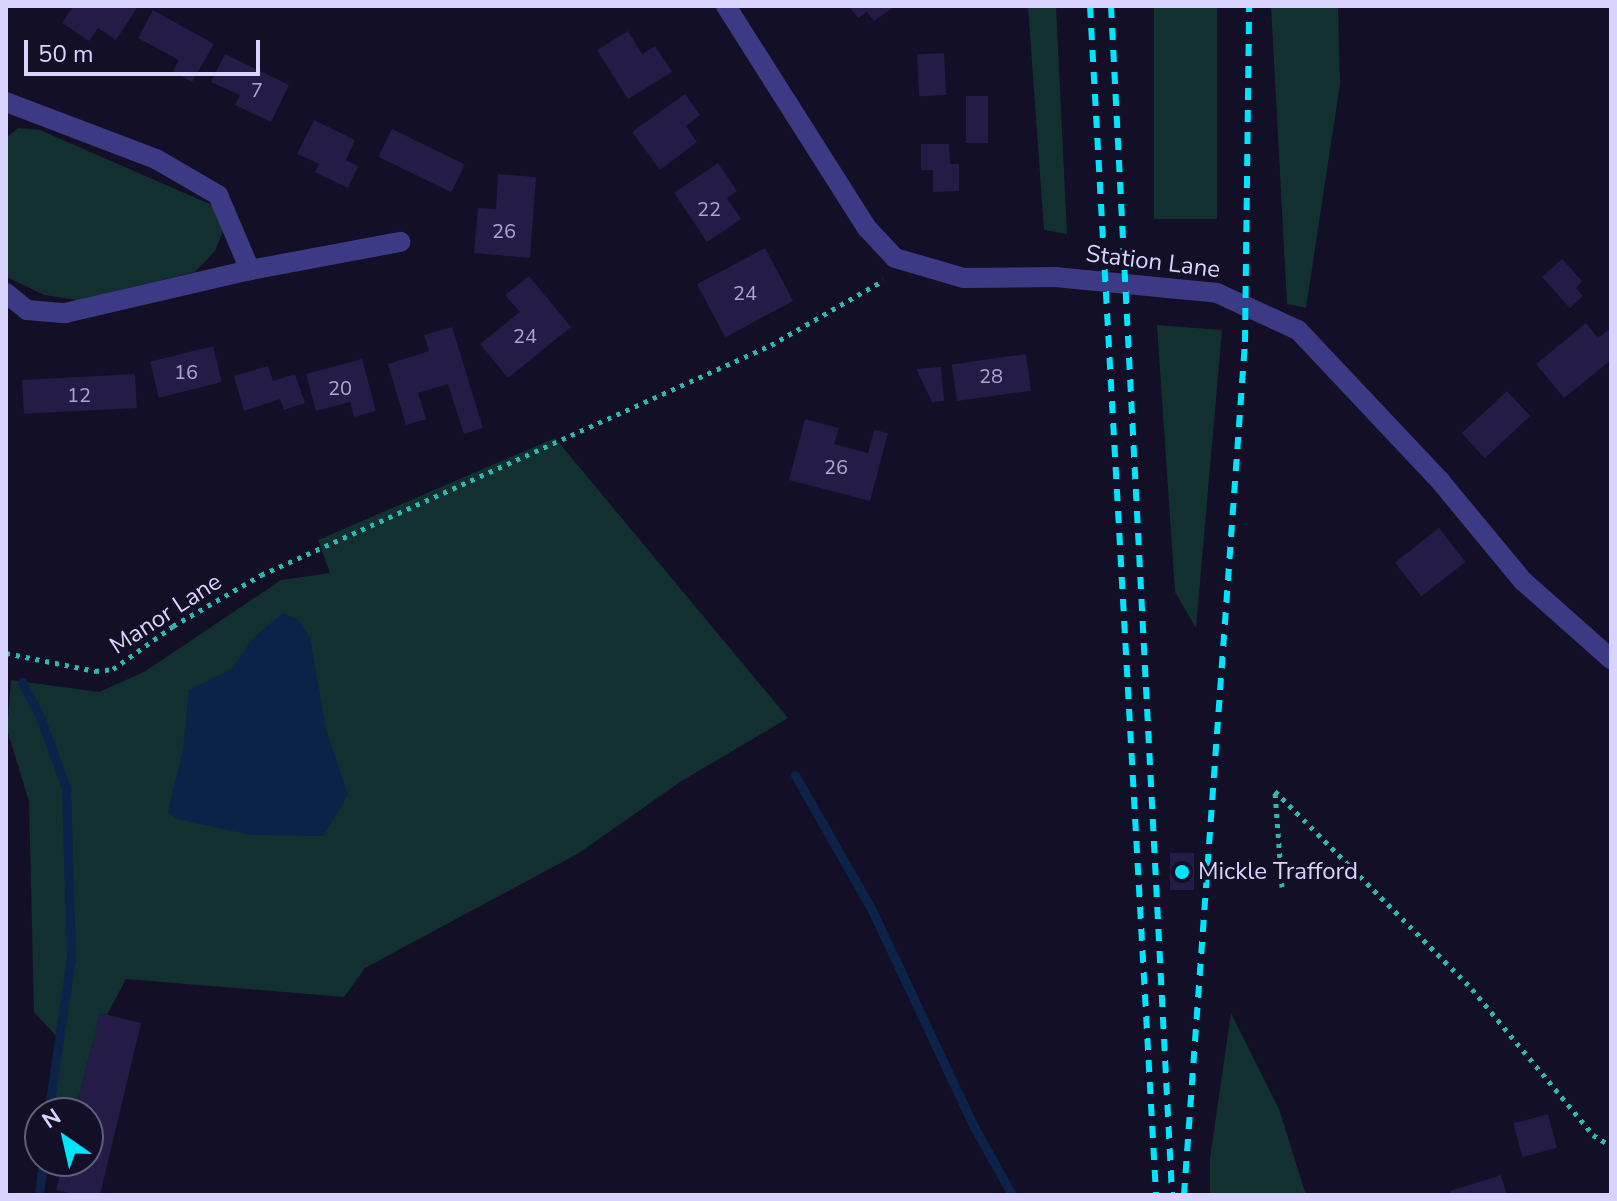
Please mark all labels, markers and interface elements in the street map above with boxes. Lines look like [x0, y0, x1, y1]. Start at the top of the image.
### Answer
scale bar [28, 24, 264, 74]
text: 50 m [38, 38, 94, 70]
house number: 7 [251, 78, 263, 102]
house number: 22 [697, 197, 721, 221]
house number: 26 [492, 219, 516, 243]
street label: Station Lane [1084, 239, 1222, 285]
house number: 24 [733, 281, 757, 305]
house number: 24 [513, 324, 537, 348]
house number: 16 [174, 360, 198, 384]
house number: 28 [979, 364, 1003, 388]
house number: 20 [328, 376, 352, 400]
house number: 12 [67, 383, 91, 407]
house number: 26 [824, 455, 848, 479]
street label: Manor Lane [105, 567, 227, 661]
place label: Mickle Trafford [1198, 858, 1358, 886]
marker: Mickle Trafford [1173, 863, 1191, 881]
north arrow [24, 1097, 104, 1177]
text: N [36, 1102, 67, 1136]

